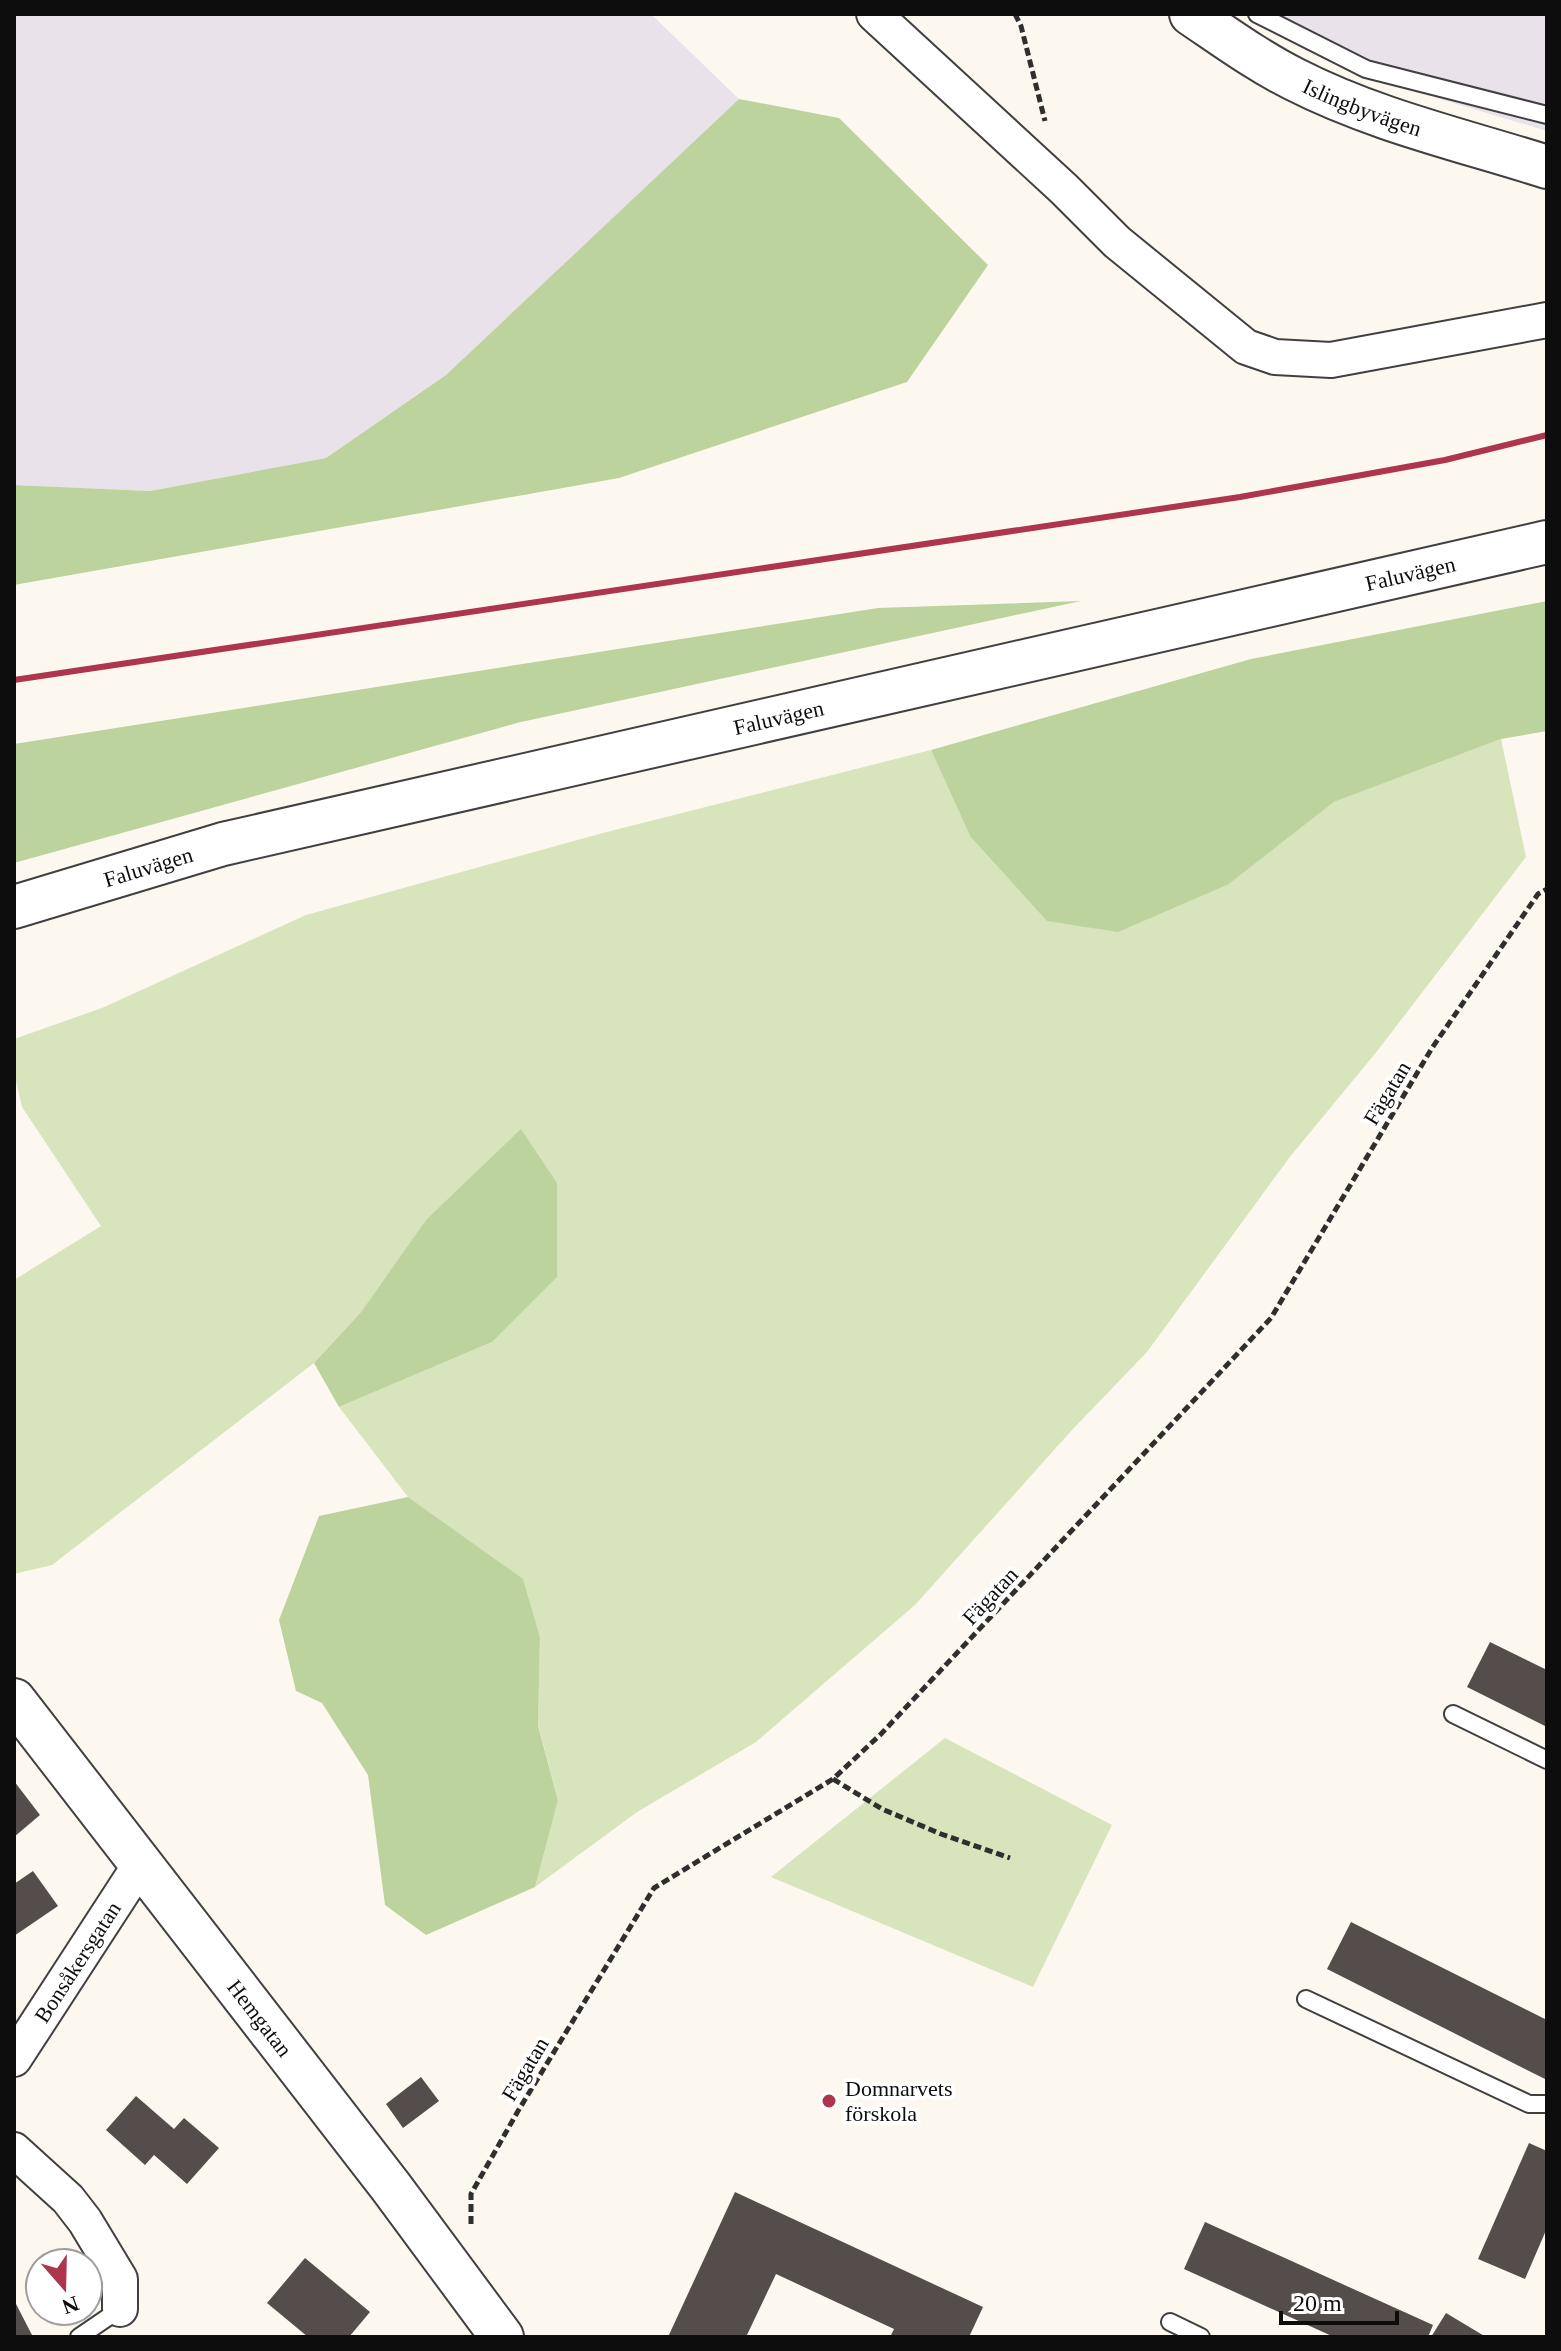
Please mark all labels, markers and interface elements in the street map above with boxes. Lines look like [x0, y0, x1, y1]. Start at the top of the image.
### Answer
street label: Islingbyvägen [1299, 73, 1425, 141]
street label: Faluvägen [1363, 551, 1458, 596]
street label: Faluvägen [731, 695, 826, 740]
street label: Faluvägen [101, 841, 196, 892]
street label: Fägatan [1358, 1057, 1416, 1129]
street label: Fägatan [957, 1562, 1023, 1630]
street label: Bonsåkersgatan [29, 1896, 126, 2027]
street label: Hemgatan [223, 1974, 298, 2061]
street label: Fägatan [496, 2033, 554, 2105]
place label: Domnarvets förskola [845, 2076, 953, 2126]
marker: Domnarvets förskola [820, 2092, 838, 2110]
north arrow [24, 2247, 104, 2327]
scale bar [1281, 2275, 1397, 2325]
text: 20 m [1293, 2290, 1342, 2316]
text: N [59, 2291, 82, 2320]

